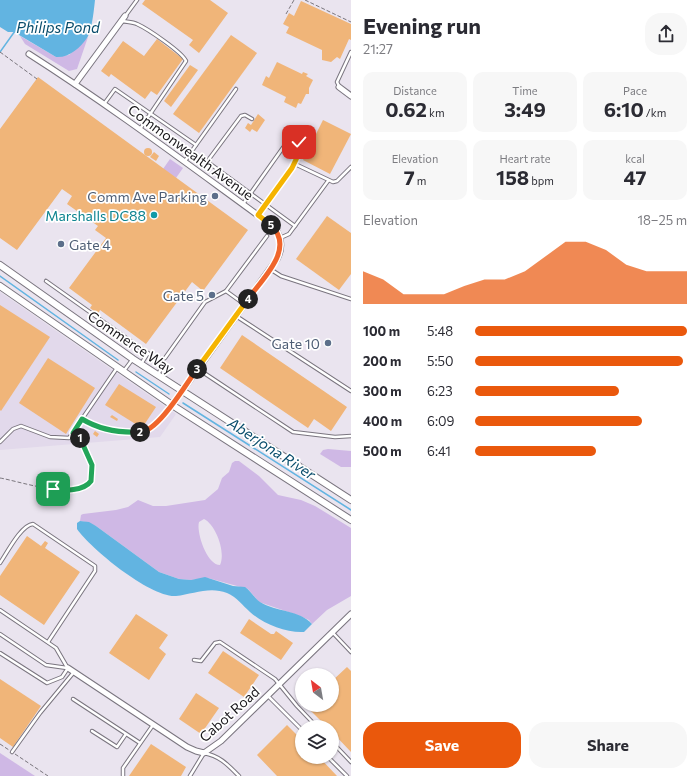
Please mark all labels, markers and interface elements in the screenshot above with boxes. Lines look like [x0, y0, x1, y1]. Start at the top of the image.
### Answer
text: Evening run [363, 12, 481, 39]
button: share [645, 13, 687, 55]
water label: Philips Pond [16, 18, 101, 36]
text: 21:27 [363, 41, 393, 57]
text: Distance [393, 84, 437, 97]
text: Time [512, 84, 538, 97]
text: Pace [623, 84, 647, 97]
text: 0.62 [385, 97, 427, 121]
text: 3:49 [504, 97, 546, 121]
text: 6:10 [604, 97, 644, 121]
street label: Commonwealth Avenue [125, 101, 257, 203]
text: km [427, 106, 445, 119]
text: /km [644, 106, 666, 119]
pin [282, 125, 316, 159]
icon: check [288, 131, 310, 153]
text: Elevation [392, 152, 438, 165]
text: Heart rate [499, 152, 551, 165]
text: kcal [625, 152, 645, 165]
text: 7 [404, 165, 415, 189]
text: 158 [496, 165, 529, 189]
text: 47 [624, 165, 646, 189]
text: m [415, 174, 426, 187]
text: bpm [529, 174, 554, 187]
place label: Comm Ave Parking [87, 188, 207, 205]
marker: Comm Ave Parking [210, 191, 220, 201]
place label: Marshalls DC88 [45, 207, 146, 224]
marker: Marshalls DC88 [149, 210, 159, 220]
text: Elevation [363, 212, 418, 228]
text: 18–25 m [637, 212, 687, 228]
pin: 5 [261, 215, 281, 235]
text: 5 [268, 218, 274, 231]
place label: Gate 4 [69, 236, 111, 253]
marker: Gate 4 [56, 239, 66, 249]
place label: Gate 5 [163, 287, 204, 304]
pin: 4 [238, 289, 258, 309]
marker: Gate 5 [207, 290, 217, 300]
text: 4 [245, 292, 251, 305]
street label: Commerce Way [85, 307, 177, 377]
text: 100 m [363, 323, 400, 339]
text: 5:48 [427, 323, 453, 339]
place label: Gate 10 [272, 335, 320, 352]
marker: Gate 10 [323, 338, 333, 348]
text: 200 m [363, 353, 401, 369]
text: 5:50 [427, 353, 454, 369]
pin: 3 [187, 359, 207, 379]
text: 3 [194, 362, 200, 375]
text: 300 m [363, 383, 402, 399]
text: 6:23 [427, 383, 453, 399]
water label: Aberjona River [224, 413, 320, 483]
text: 400 m [363, 413, 402, 429]
text: 6:09 [427, 413, 454, 429]
pin: 2 [130, 422, 150, 442]
text: 2 [137, 425, 143, 438]
pin: 1 [70, 428, 90, 448]
text: 1 [78, 431, 82, 444]
text: 500 m [363, 443, 402, 459]
text: 6:41 [427, 443, 451, 459]
pin [36, 472, 70, 506]
icon: arrive [42, 478, 64, 500]
north arrow [295, 668, 339, 712]
map controls [295, 668, 339, 764]
street label: Cabot Road [196, 683, 262, 745]
button: layers [295, 720, 339, 764]
button: Save [363, 722, 521, 768]
button: Share [529, 722, 687, 768]

